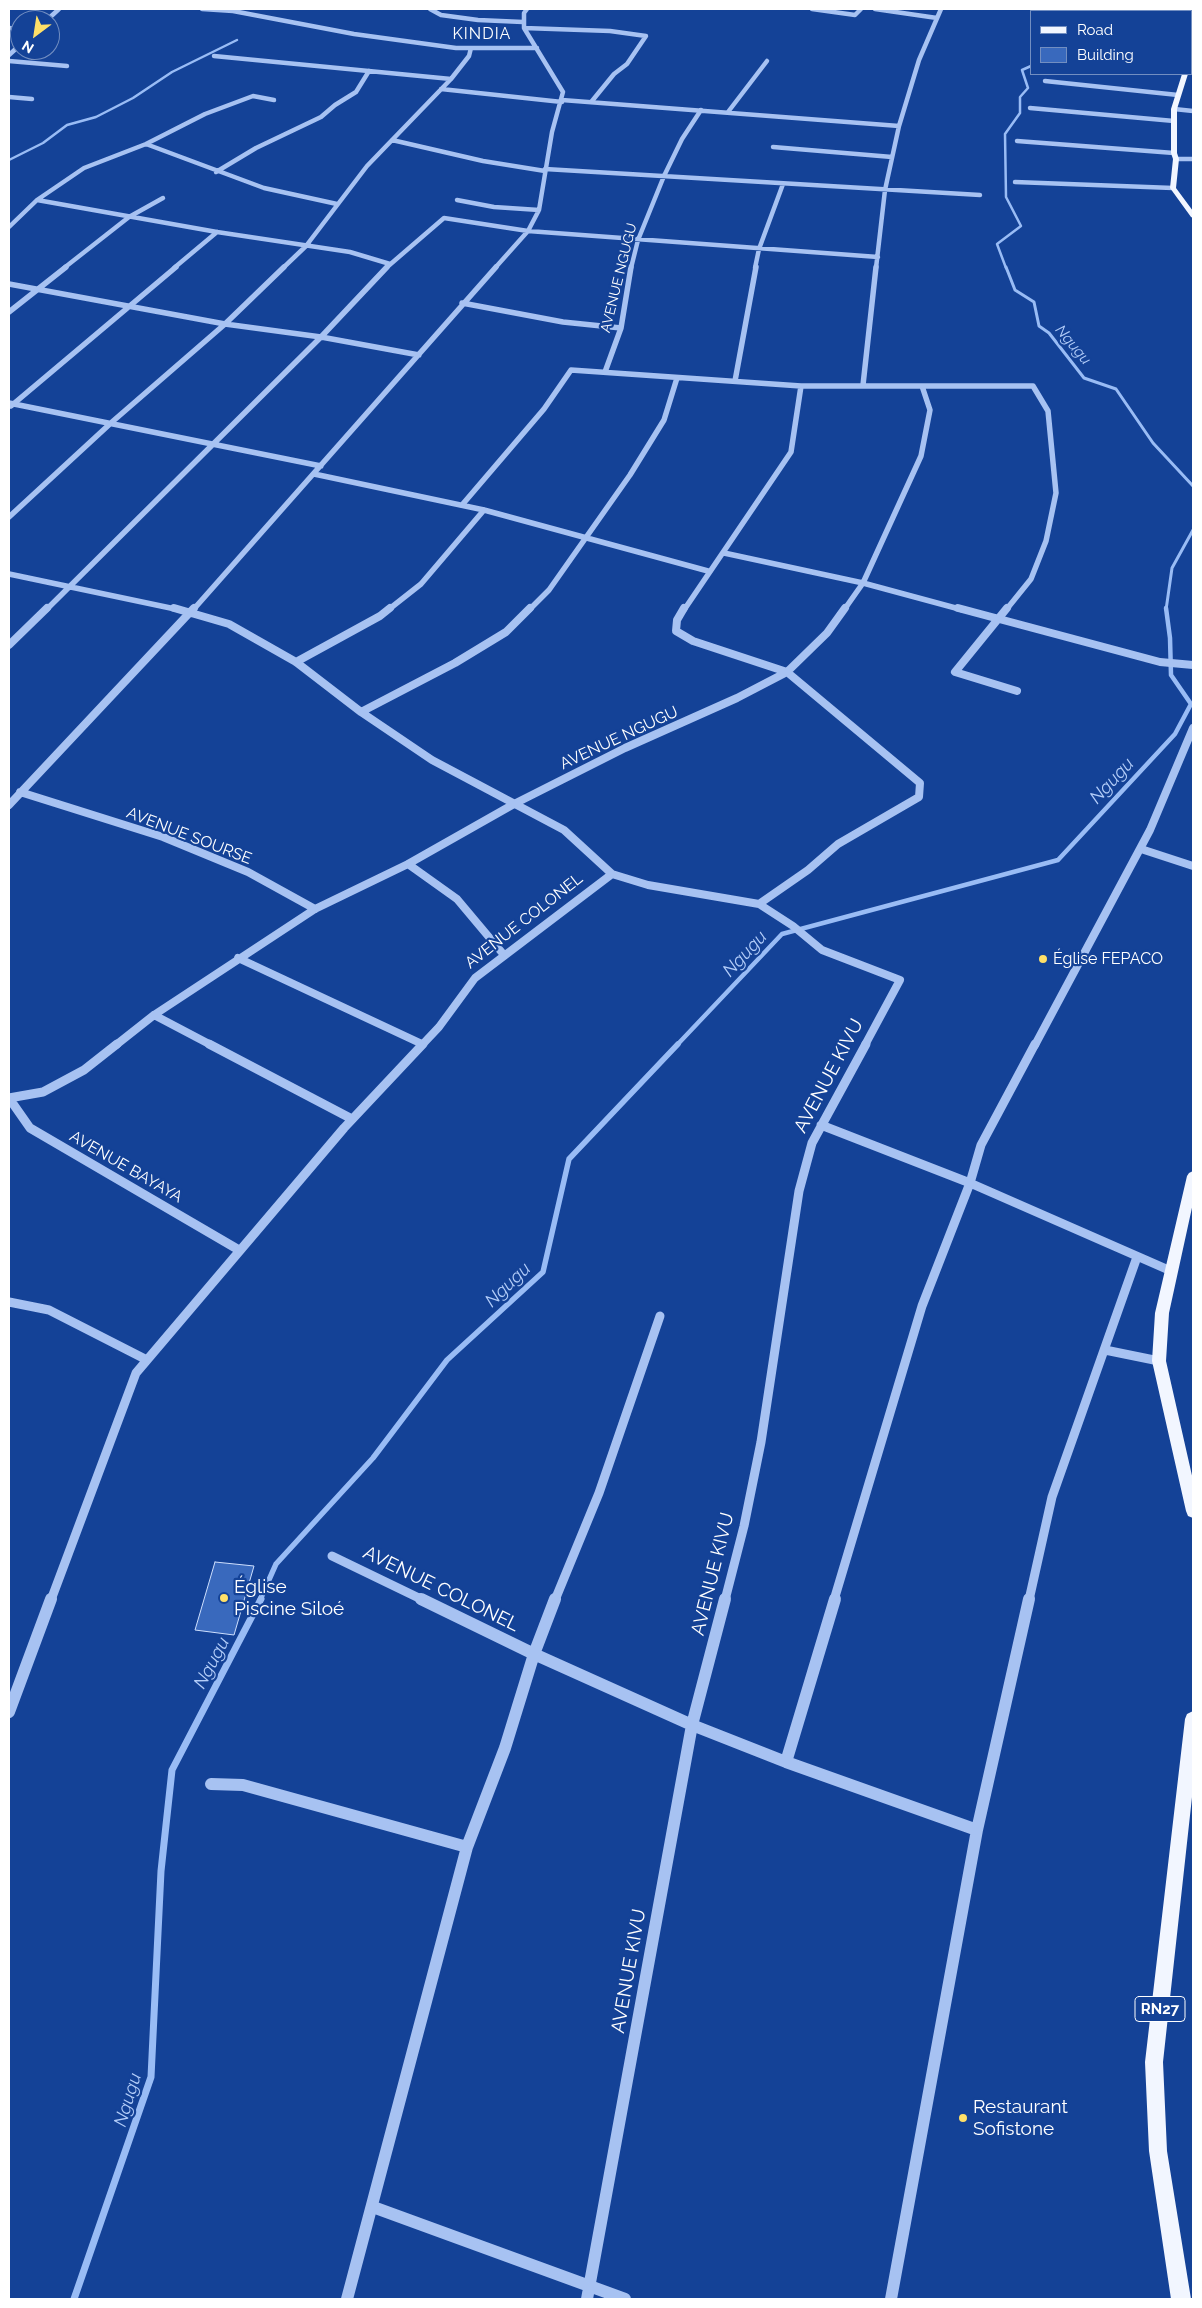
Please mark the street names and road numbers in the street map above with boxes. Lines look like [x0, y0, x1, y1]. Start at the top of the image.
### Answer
street label: AVENUE NGUGU [597, 222, 641, 334]
street label: AVENUE NGUGU [557, 702, 681, 774]
street label: AVENUE SOURSE [124, 803, 254, 869]
street label: AVENUE COLONEL [461, 869, 587, 973]
street label: AVENUE KIVU [789, 1015, 869, 1137]
street label: AVENUE BAYAYA [66, 1127, 186, 1207]
street label: AVENUE KIVU [687, 1510, 739, 1638]
street label: AVENUE COLONEL [359, 1541, 523, 1637]
street label: AVENUE KIVU [607, 1907, 651, 2035]
road number: RN27 [1135, 1996, 1185, 2022]

